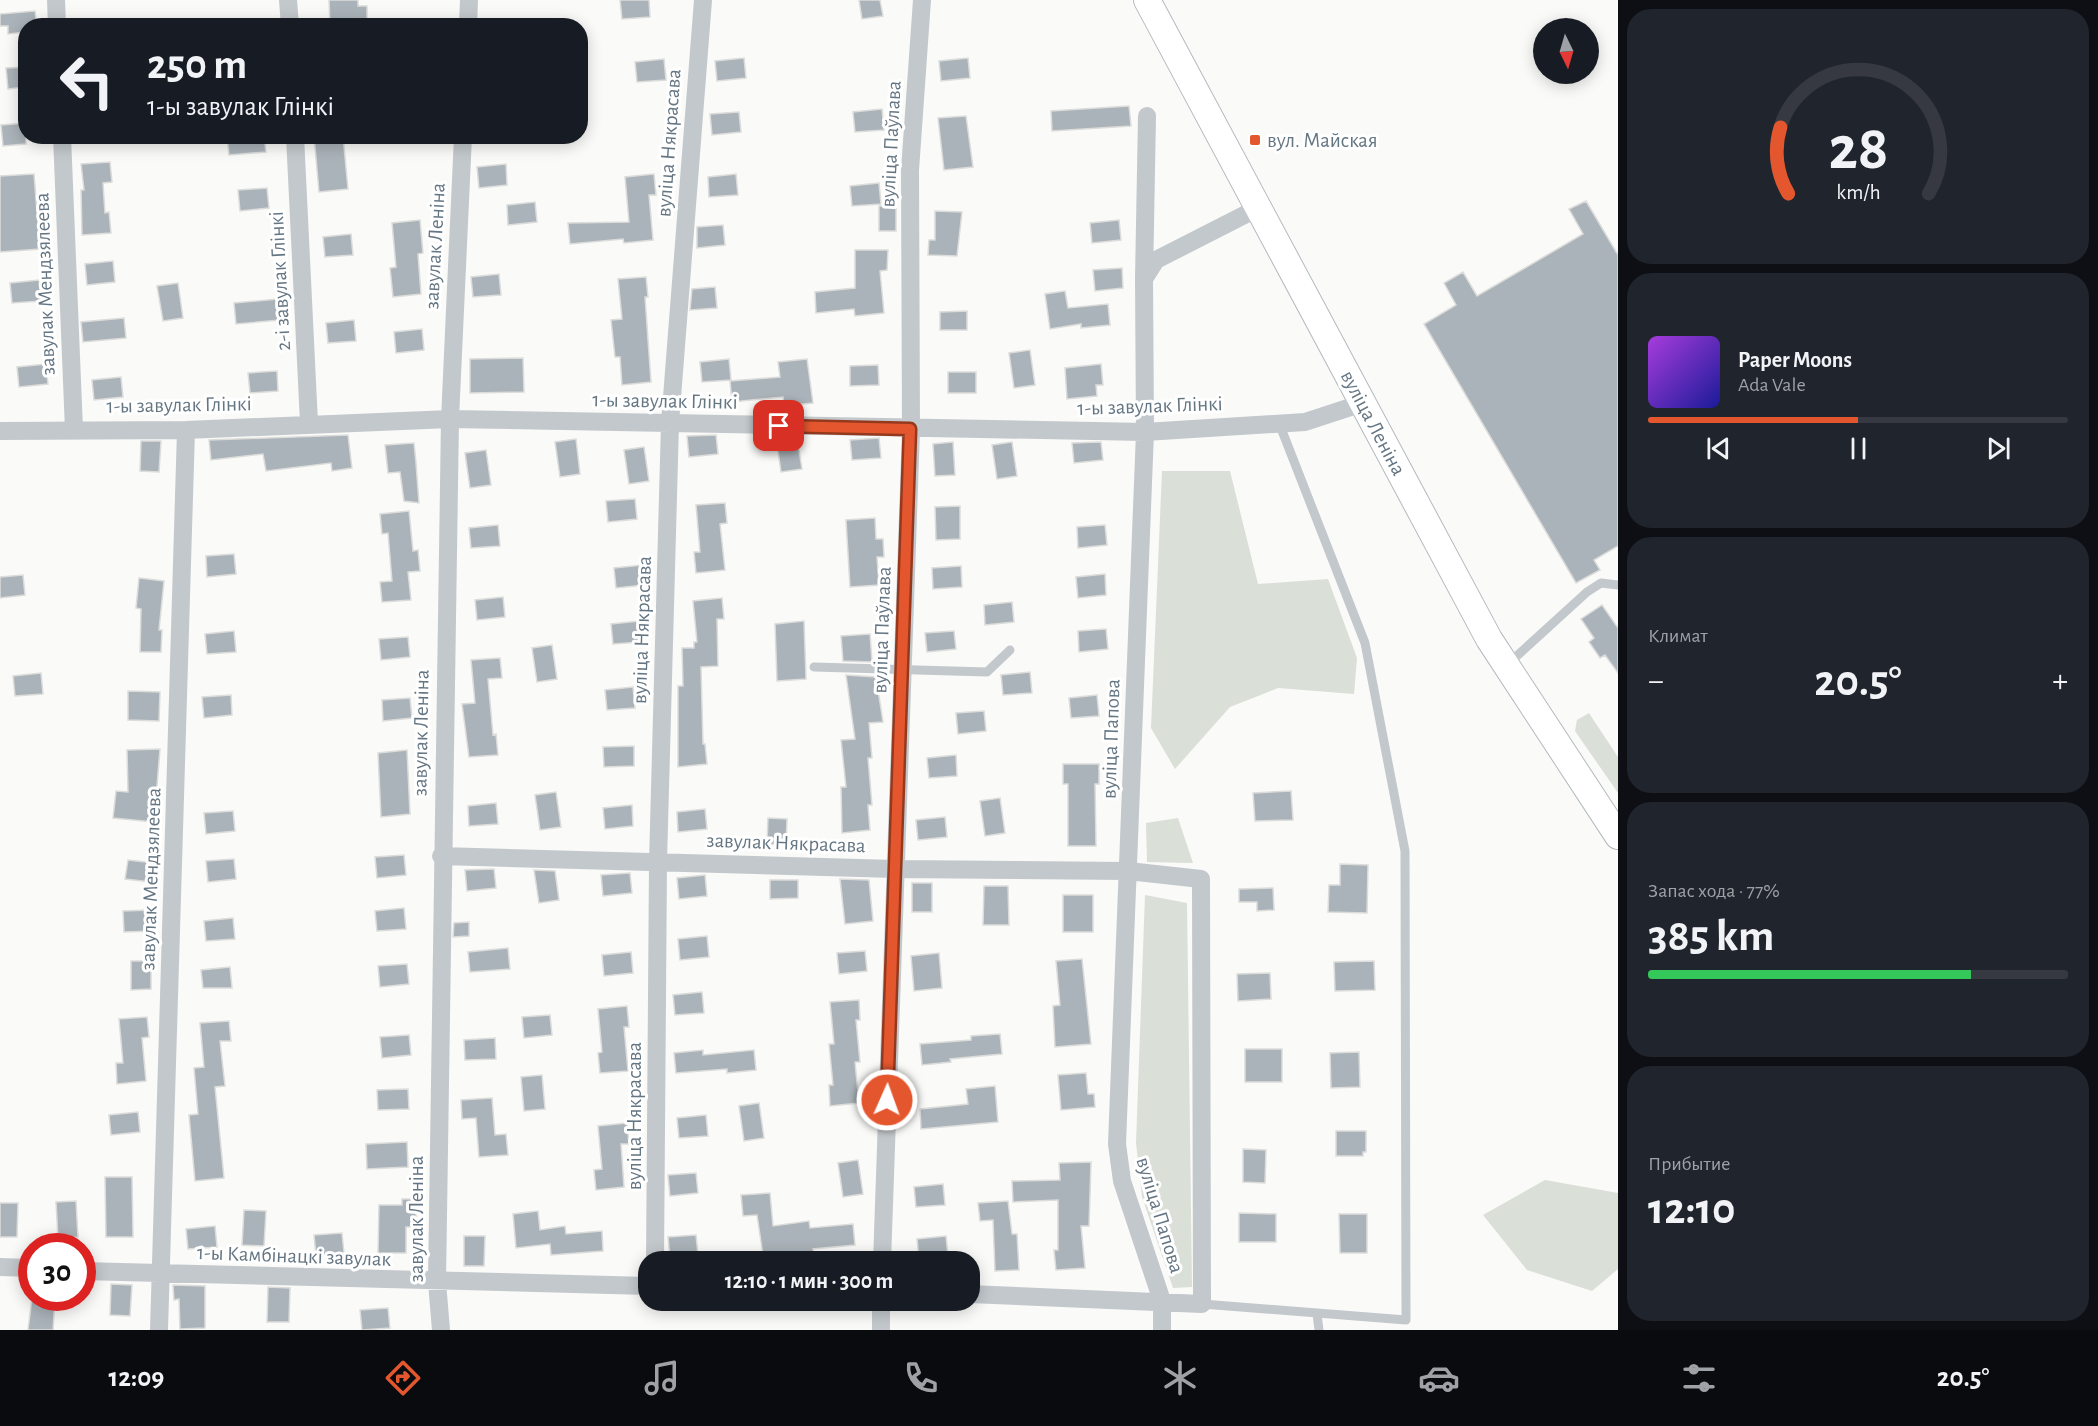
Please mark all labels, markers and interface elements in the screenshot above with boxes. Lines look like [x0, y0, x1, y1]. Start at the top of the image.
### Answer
north arrow [1533, 18, 1599, 84]
map controls [1533, 18, 1599, 84]
icon: left [48, 42, 126, 120]
text: 250 m [147, 44, 247, 86]
street label: вуліца Някрасава [653, 68, 685, 218]
street label: вуліца Паўлава [877, 80, 905, 208]
text: 1-ы завулак Глінкі [147, 93, 334, 120]
text: 28 [1828, 118, 1888, 180]
place label: вул. Майская [1267, 130, 1378, 151]
marker: вул. Майская [1248, 133, 1262, 147]
street label: завулак Леніна [421, 182, 449, 310]
text: km/h [1836, 182, 1880, 203]
street label: завулак Мендзялеева [31, 192, 59, 376]
street label: 2-і завулак Глінкі [266, 211, 294, 351]
text: Paper Moons [1738, 349, 1852, 371]
street label: вуліца Леніна [1337, 367, 1410, 479]
text: Ada Vale [1738, 375, 1806, 395]
street label: 1-ы завулак Глінкі [592, 389, 738, 413]
street label: 1-ы завулак Глінкі [106, 393, 252, 417]
street label: 1-ы завулак Глінкі [1077, 393, 1223, 419]
pin [753, 400, 804, 451]
icon: arrive [762, 409, 795, 442]
icon: previous [1702, 432, 1735, 465]
icon: pause [1842, 432, 1875, 465]
icon: next [1982, 432, 2015, 465]
street label: вуліца Някрасава [629, 555, 655, 704]
street label: вуліца Паўлава [869, 566, 895, 694]
text: Климат [1648, 626, 1708, 646]
text: 20.5° [1814, 659, 1902, 704]
text: − [1648, 665, 1664, 698]
text: + [2052, 665, 2068, 698]
street label: завулак Леніна [409, 669, 433, 797]
street label: вуліца Папова [1098, 678, 1124, 799]
street label: завулак Мендзялеева [137, 787, 165, 971]
street label: завулак Някрасава [706, 830, 866, 856]
text: Запас хода · 77% [1648, 881, 1780, 901]
text: 385 km [1648, 914, 1774, 959]
street label: вуліца Някрасава [624, 1041, 645, 1190]
position arrow [855, 1068, 919, 1132]
street label: вуліца Папова [1132, 1154, 1188, 1276]
text: Прибытие [1648, 1154, 1730, 1174]
street label: завулак Леніна [406, 1155, 427, 1282]
text: 12:10 [1648, 1187, 1735, 1232]
speed limit sign: 30 [18, 1233, 96, 1311]
street label: 1-ы Камбінацкі завулак [197, 1242, 392, 1270]
text: 12:10 · 1 мин · 300 m [725, 1270, 893, 1292]
icon: directions [382, 1357, 424, 1399]
icon: music [641, 1357, 683, 1399]
icon: phone [900, 1357, 942, 1399]
icon: climate [1159, 1357, 1201, 1399]
icon: car [1418, 1357, 1460, 1399]
icon: filters [1678, 1357, 1720, 1399]
text: 12:09 [109, 1364, 164, 1391]
text: 20.5° [1937, 1364, 1989, 1391]

